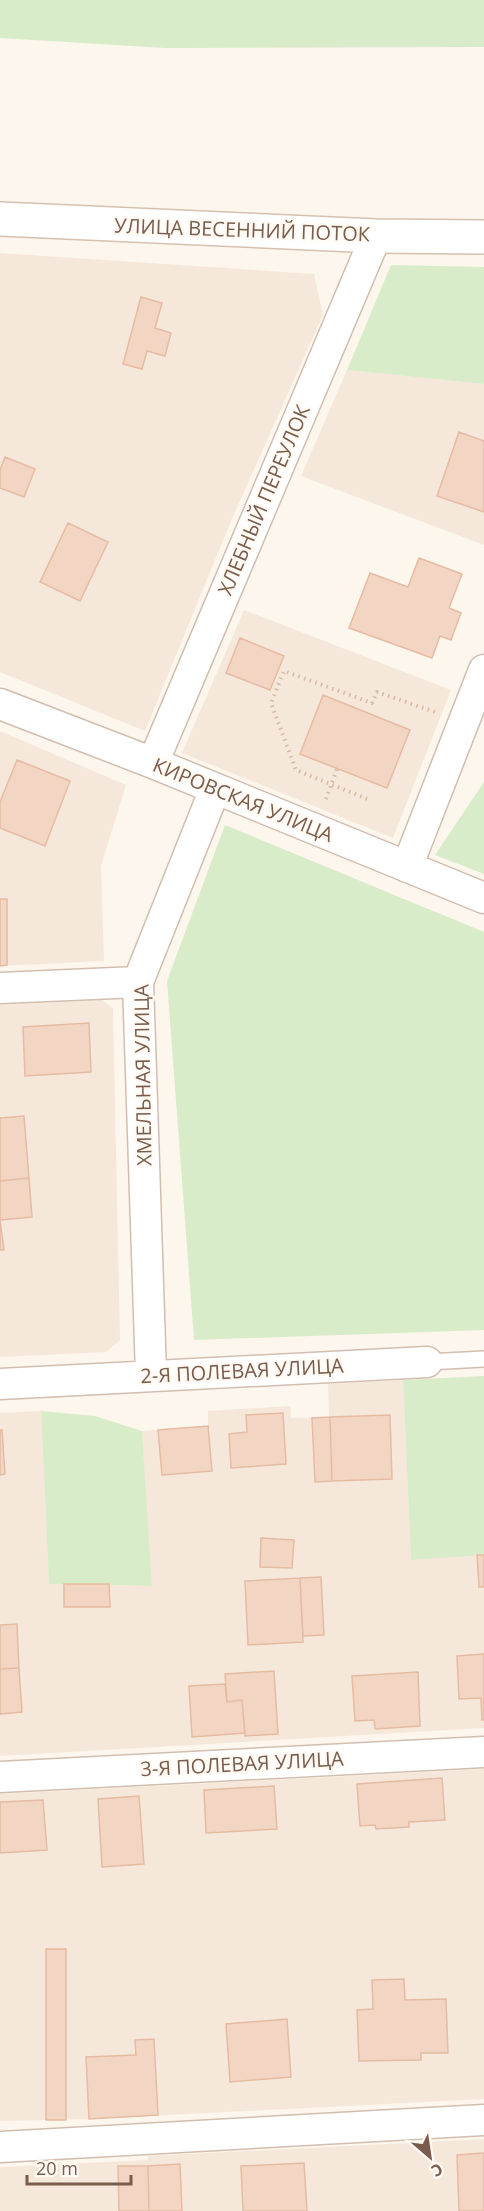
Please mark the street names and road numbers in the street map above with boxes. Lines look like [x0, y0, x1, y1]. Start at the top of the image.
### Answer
street label: УЛИЦА ВЕСЕННИЙ ПОТОК [114, 212, 371, 247]
street label: ХЛЕБНЫЙ ПЕРЕУЛОК [211, 400, 316, 599]
street label: КИРОВСКАЯ УЛИЦА [149, 751, 338, 848]
street label: ХМЕЛЬНАЯ УЛИЦА [127, 984, 158, 1166]
street label: 2-Я ПОЛЕВАЯ УЛИЦА [140, 1352, 345, 1389]
street label: 3-Я ПОЛЕВАЯ УЛИЦА [140, 1745, 345, 1782]

